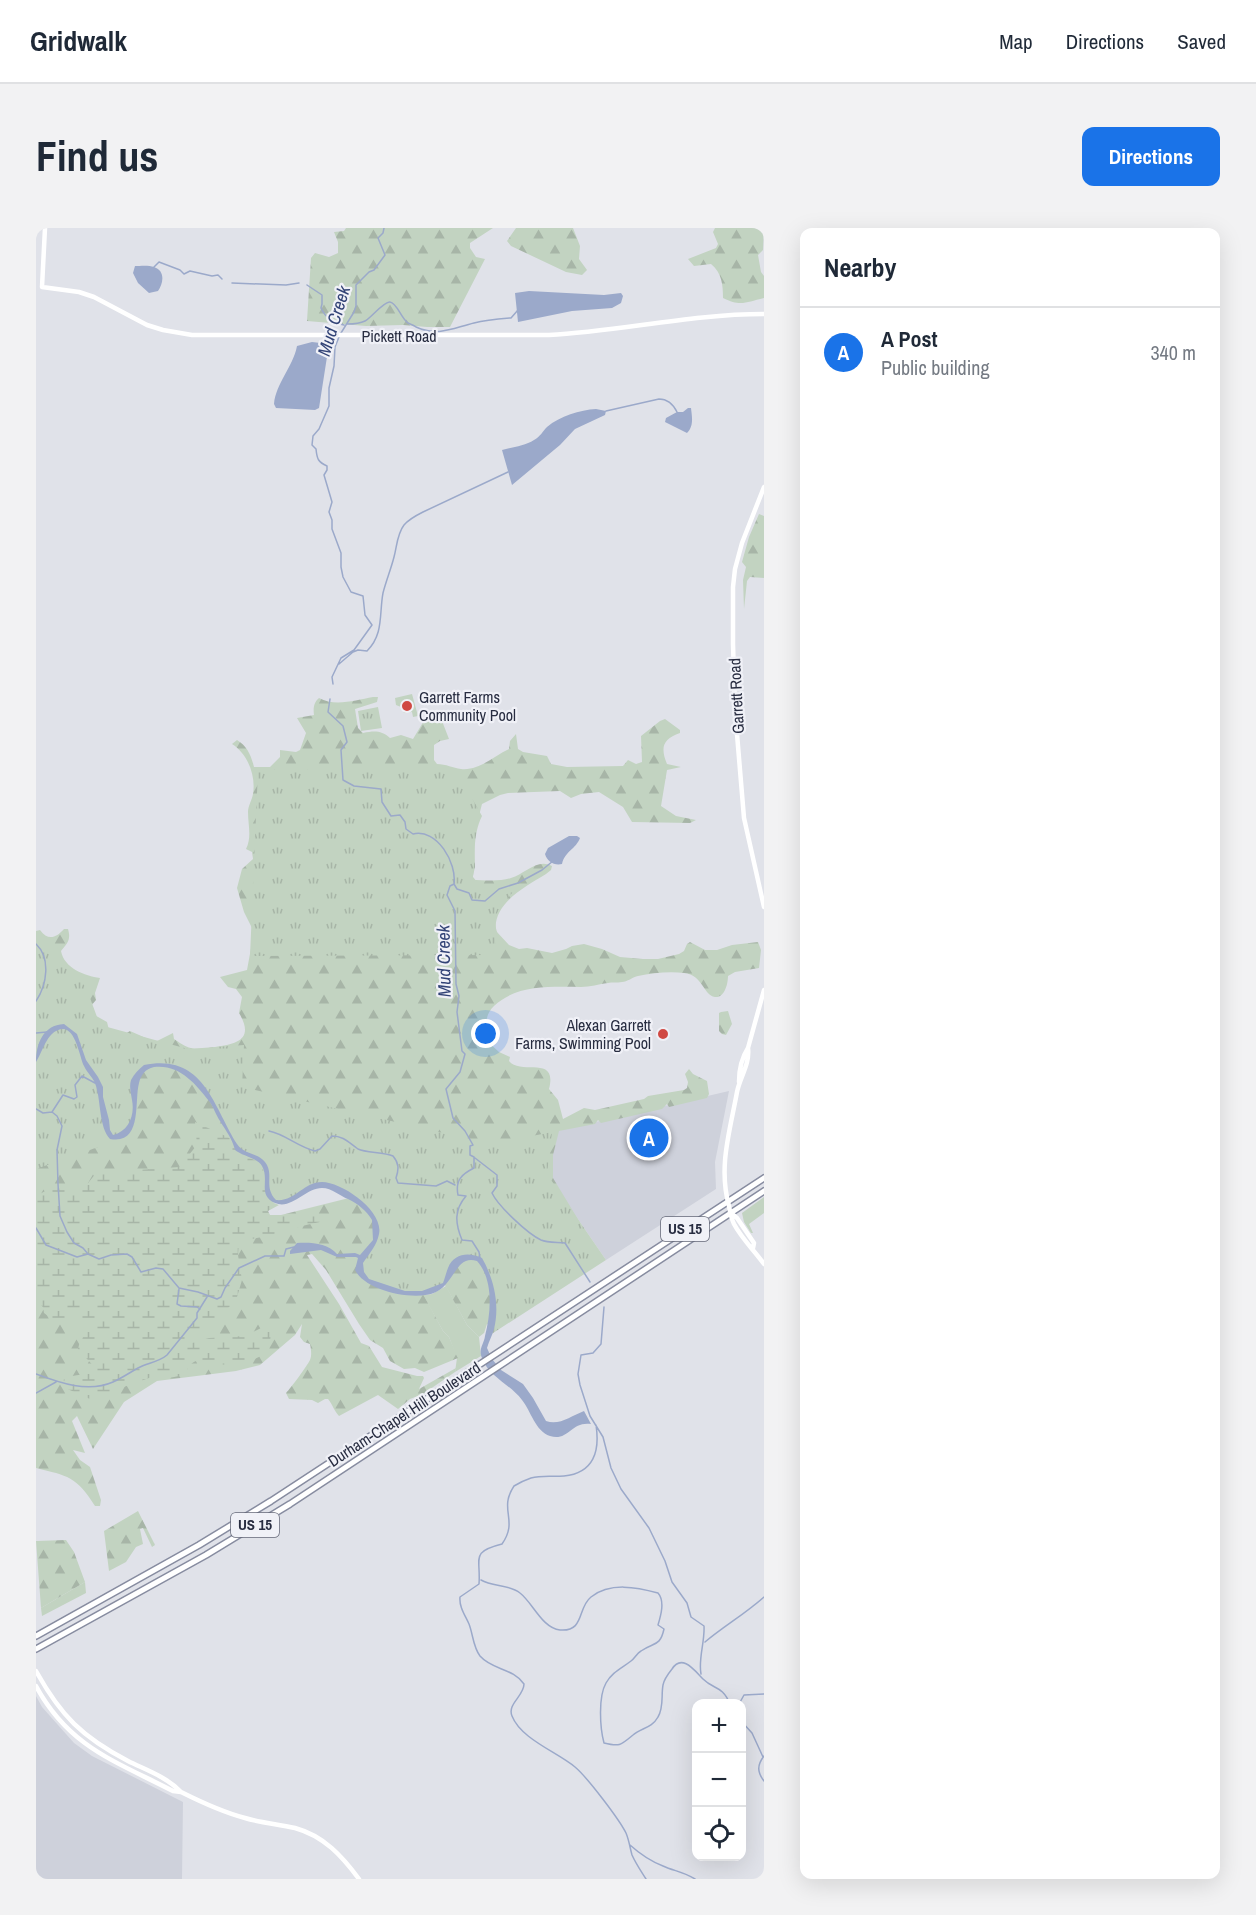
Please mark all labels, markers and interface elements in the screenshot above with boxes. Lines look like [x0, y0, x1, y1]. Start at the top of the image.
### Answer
text: Gridwalk [30, 22, 127, 60]
text: Map [999, 27, 1033, 56]
text: Directions [1066, 27, 1144, 56]
text: Saved [1177, 27, 1226, 56]
button: Directions [1082, 127, 1220, 186]
text: Find us [36, 128, 158, 184]
text: Nearby [824, 250, 896, 285]
water label: Mud Creek [311, 282, 356, 359]
text: A Post [881, 324, 937, 354]
street label: Pickett Road [361, 325, 437, 347]
text: A [838, 339, 849, 366]
text: 340 m [1150, 339, 1196, 366]
text: Public building [881, 354, 990, 381]
street label: Garrett Road [723, 658, 749, 734]
place label: Garrett Farms Community Pool [419, 686, 516, 726]
marker: Garrett Farms Community Pool [400, 699, 414, 713]
water label: Mud Creek [430, 924, 457, 997]
place label: Alexan Garrett Farms, Swimming Pool [515, 1014, 651, 1054]
your location [471, 1019, 500, 1048]
marker: Alexan Garrett Farms, Swimming Pool [656, 1027, 670, 1041]
pin: A [630, 1116, 668, 1160]
road number: US 15 [661, 1217, 709, 1241]
street label: Durham-Chapel Hill Boulevard [323, 1356, 485, 1472]
road number: US 15 [231, 1513, 279, 1537]
map controls [692, 1699, 746, 1861]
button: + [692, 1699, 746, 1753]
button: − [692, 1753, 746, 1807]
button: locate [692, 1807, 746, 1861]

